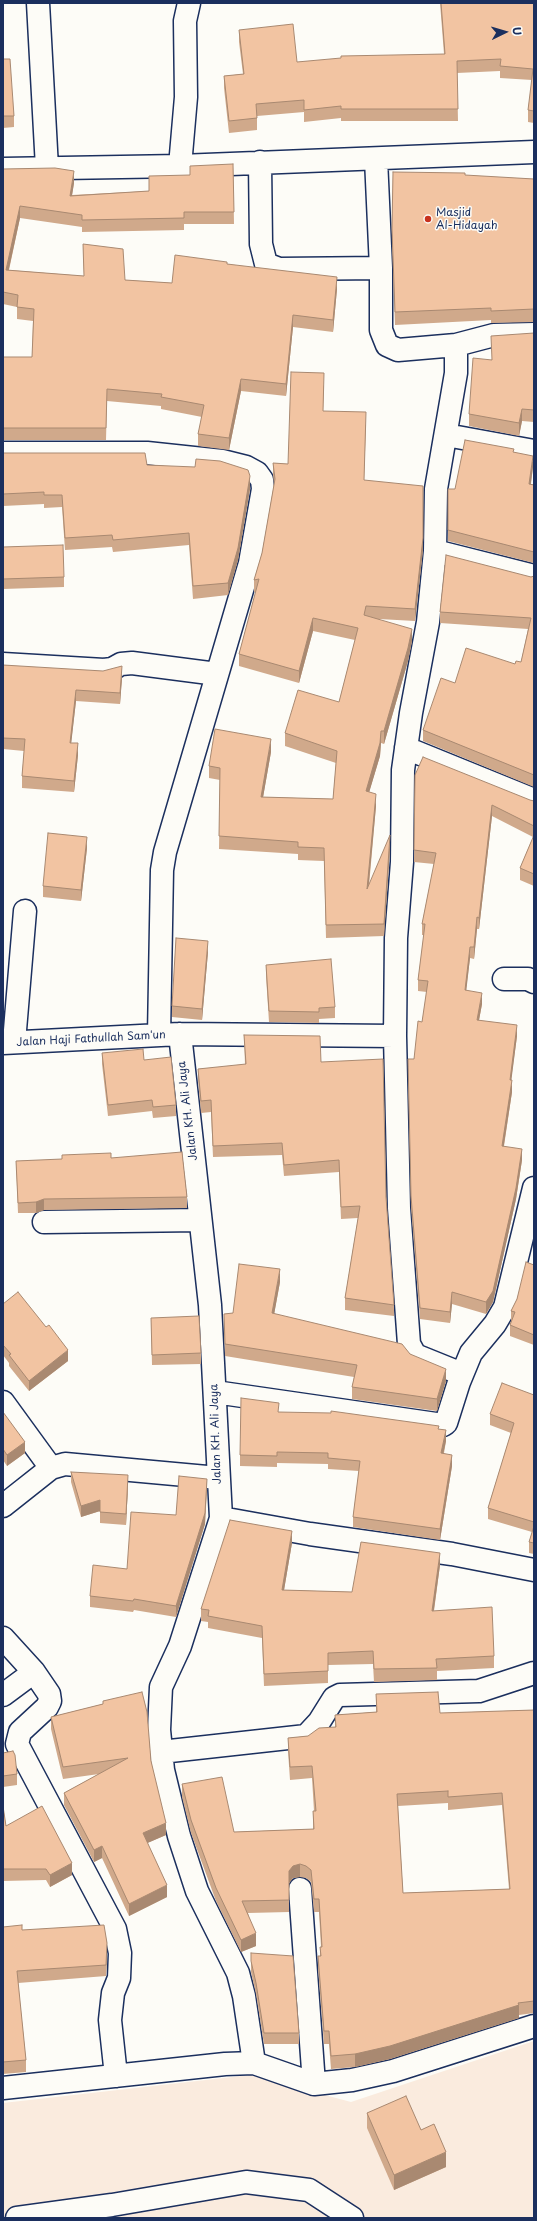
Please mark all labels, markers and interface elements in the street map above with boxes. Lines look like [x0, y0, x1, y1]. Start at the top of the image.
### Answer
north arrow [485, 12, 525, 52]
text: U [509, 26, 526, 36]
place label: Masjid Al-Hidayah [436, 206, 498, 232]
marker: Masjid Al-Hidayah [423, 214, 433, 224]
street label: Jalan Haji Fathullah Sam'un [16, 1028, 166, 1050]
street label: Jalan KH. Ali Jaya [175, 1060, 201, 1162]
street label: Jalan KH. Ali Jaya [208, 1384, 224, 1484]

